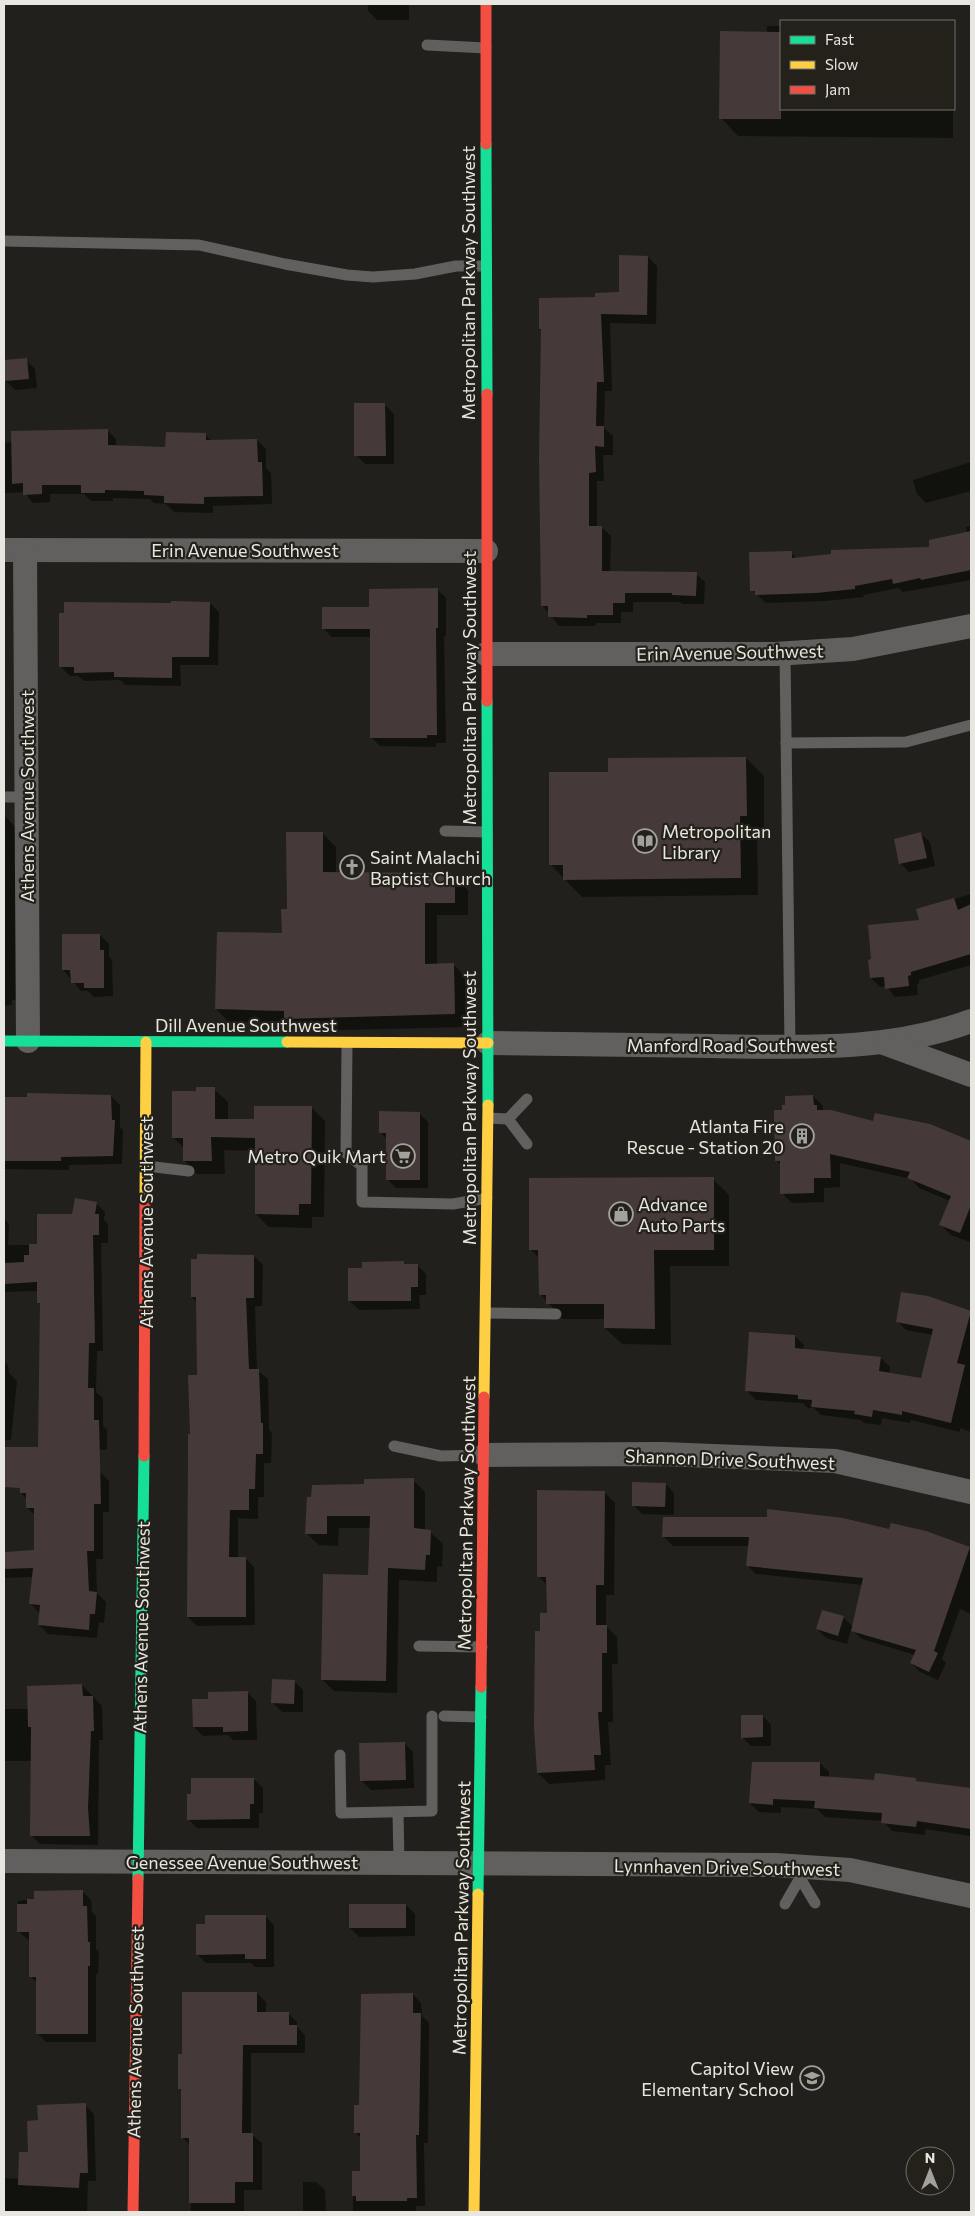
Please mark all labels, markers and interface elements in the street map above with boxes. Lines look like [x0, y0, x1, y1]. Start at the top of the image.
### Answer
legend [780, 20, 955, 110]
text: Fast [825, 30, 854, 48]
text: Slow [825, 55, 858, 73]
text: Jam [825, 80, 850, 98]
street label: Metropolitan Parkway Southwest [457, 146, 479, 420]
street label: Erin Avenue Southwest [151, 539, 339, 561]
street label: Metropolitan Parkway Southwest [458, 551, 480, 825]
street label: Erin Avenue Southwest [636, 639, 824, 665]
street label: Athens Avenue Southwest [16, 690, 38, 902]
place label: Metropolitan Library [662, 820, 771, 863]
library icon: Metropolitan Library [632, 828, 658, 854]
place label: Saint Malachi Baptist Church [370, 846, 491, 889]
church icon: Saint Malachi Baptist Church [339, 854, 365, 880]
street label: Metropolitan Parkway Southwest [458, 971, 480, 1245]
street label: Dill Avenue Southwest [155, 1014, 337, 1036]
street label: Manford Road Southwest [627, 1034, 835, 1056]
place label: Atlanta Fire Rescue - Station 20 [627, 1115, 784, 1158]
street label: Athens Avenue Southwest [135, 1116, 157, 1328]
building icon: Atlanta Fire Rescue - Station 20 [789, 1123, 815, 1149]
supermarket icon: Metro Quik Mart [390, 1143, 416, 1169]
place label: Metro Quik Mart [247, 1145, 386, 1167]
place label: Advance Auto Parts [638, 1193, 725, 1236]
shop icon: Advance Auto Parts [608, 1201, 634, 1227]
street label: Metropolitan Parkway Southwest [453, 1376, 479, 1650]
street label: Shannon Drive Southwest [625, 1444, 835, 1474]
street label: Athens Avenue Southwest [128, 1521, 154, 1733]
street label: Metropolitan Parkway Southwest [448, 1781, 474, 2055]
street label: Genessee Avenue Southwest [126, 1851, 358, 1873]
street label: Lynnhaven Drive Southwest [614, 1854, 840, 1880]
street label: Athens Avenue Southwest [122, 1926, 148, 2138]
place label: Capitol View Elementary School [641, 2057, 794, 2100]
school or university icon: Capitol View Elementary School [799, 2065, 825, 2091]
north arrow [905, 2146, 955, 2196]
text: N [925, 2149, 935, 2166]

